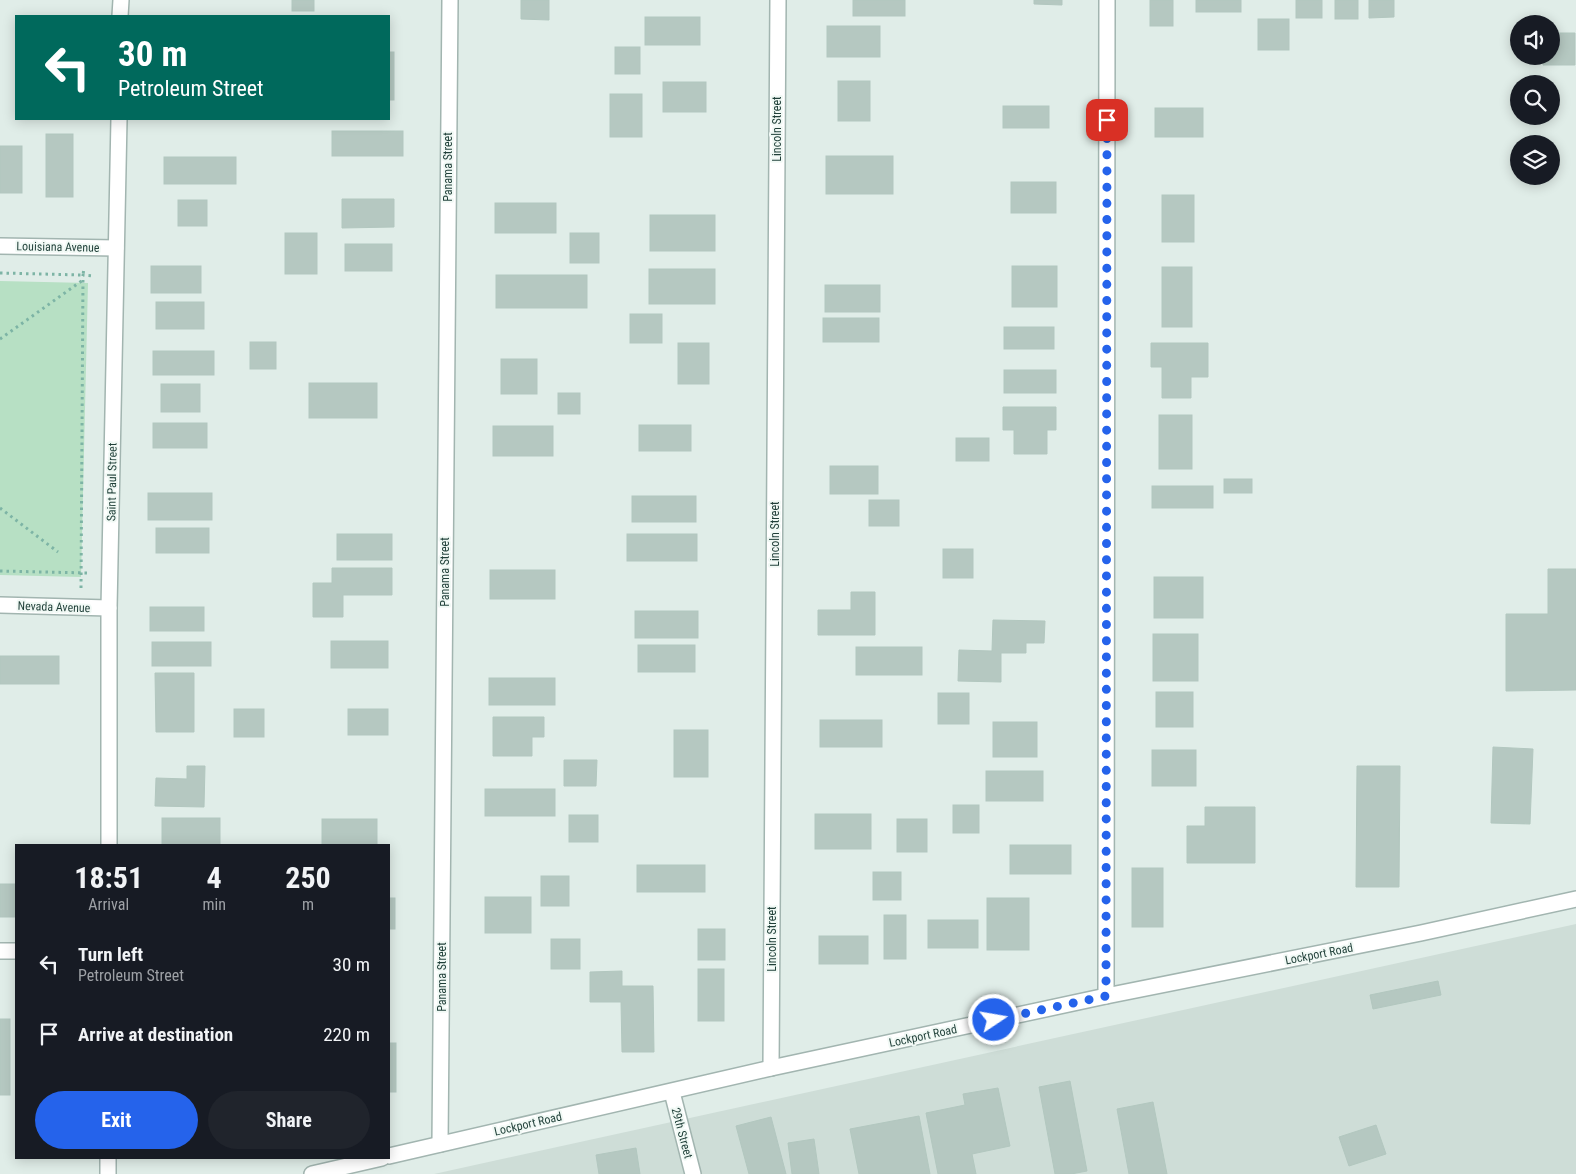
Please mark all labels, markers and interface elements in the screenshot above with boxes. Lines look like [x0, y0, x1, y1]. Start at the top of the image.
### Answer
map controls [1510, 15, 1560, 185]
button: sound [1510, 15, 1560, 65]
text: 30 m [118, 34, 187, 75]
icon: left [35, 35, 100, 100]
button: search [1510, 75, 1560, 125]
text: Petroleum Street [118, 76, 264, 101]
street label: Lincoln Street [770, 96, 784, 162]
pin [1086, 99, 1128, 141]
icon: arrive [1093, 106, 1121, 134]
street label: Panama Street [441, 132, 455, 202]
button: layers [1510, 135, 1560, 185]
street label: Louisiana Avenue [16, 239, 100, 255]
street label: Saint Paul Street [104, 442, 120, 521]
street label: Lincoln Street [768, 501, 782, 567]
street label: Panama Street [438, 537, 452, 607]
street label: Nevada Avenue [17, 599, 91, 615]
text: 18:51 [74, 860, 143, 895]
text: 4 [207, 860, 222, 895]
text: 250 [285, 860, 331, 895]
text: Arrival [88, 895, 129, 914]
text: min [202, 895, 226, 914]
text: m [302, 895, 314, 914]
street label: Lincoln Street [765, 906, 779, 972]
street label: Lockport Road [1284, 941, 1354, 967]
street label: Panama Street [435, 942, 449, 1012]
text: Turn left [78, 943, 143, 966]
icon: left [35, 950, 63, 978]
text: 30 m [333, 953, 370, 976]
text: Petroleum Street [78, 966, 184, 985]
position arrow [967, 993, 1019, 1045]
icon: arrive [35, 1020, 63, 1048]
street label: Lockport Road [888, 1022, 958, 1050]
text: Arrive at destination [78, 1023, 233, 1046]
text: 220 m [323, 1023, 370, 1046]
button: Exit [35, 1091, 198, 1149]
button: Share [208, 1091, 370, 1149]
street label: 29th Street [668, 1106, 696, 1160]
street label: Lockport Road [493, 1109, 563, 1139]

